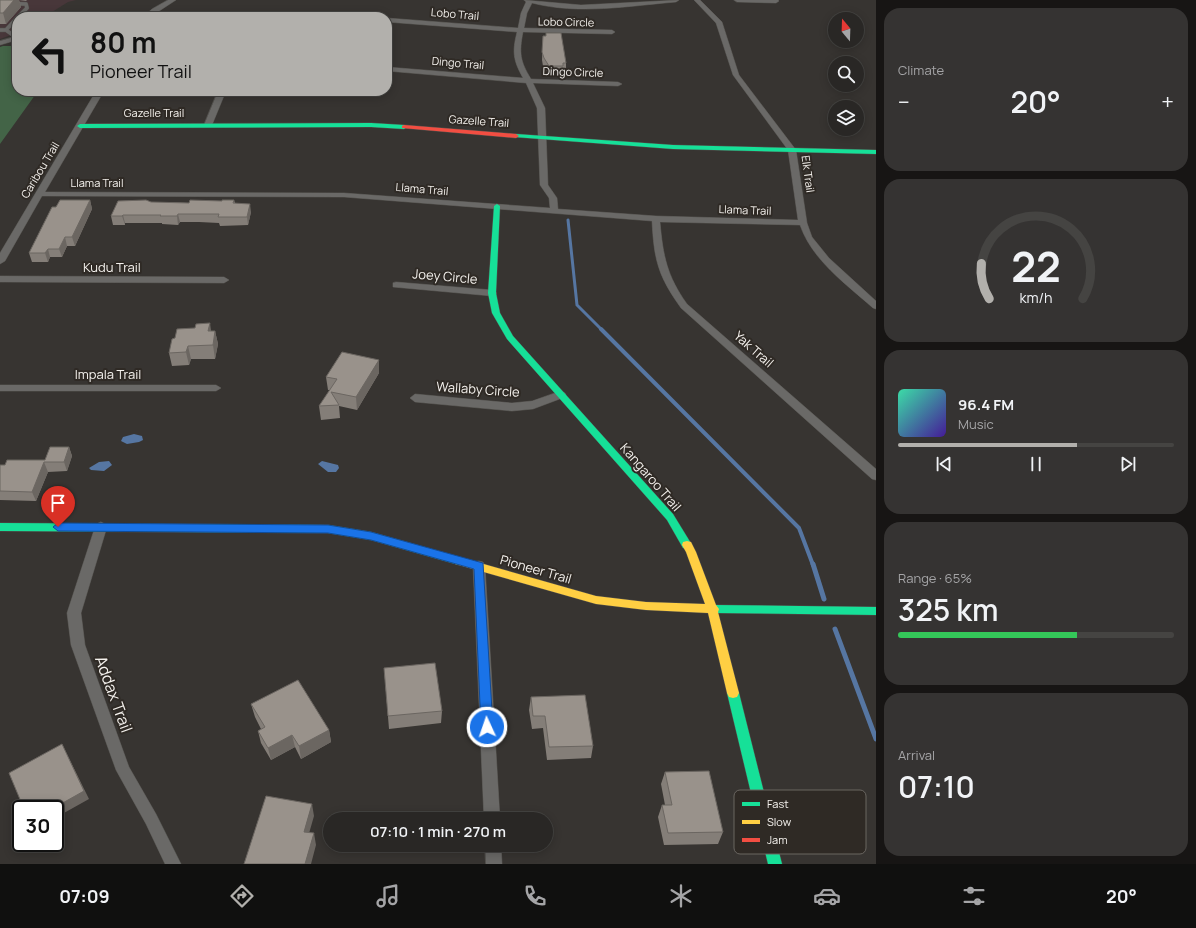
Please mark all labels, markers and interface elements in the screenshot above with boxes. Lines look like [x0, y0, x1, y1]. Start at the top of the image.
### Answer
street label: Lobo Trail [430, 4, 480, 23]
north arrow [828, 12, 864, 48]
map controls [828, 12, 864, 136]
street label: Lobo Circle [538, 14, 595, 30]
text: 80 m [90, 23, 156, 61]
icon: left [24, 28, 76, 80]
street label: Dingo Trail [431, 53, 485, 72]
button: search [828, 56, 864, 92]
text: Pioneer Trail [90, 59, 192, 83]
text: Climate [898, 61, 944, 79]
street label: Dingo Circle [542, 63, 604, 80]
text: 20° [1010, 81, 1061, 122]
text: − [898, 87, 910, 117]
text: + [1161, 87, 1174, 117]
button: layers [828, 100, 864, 136]
street label: Gazelle Trail [124, 105, 184, 120]
street label: Gazelle Trail [448, 111, 510, 130]
street label: Caribou Trail [17, 139, 62, 201]
street label: Elk Trail [798, 154, 819, 194]
street label: Llama Trail [71, 175, 123, 190]
street label: Llama Trail [395, 179, 449, 198]
street label: Llama Trail [718, 201, 772, 218]
text: 22 [1011, 238, 1061, 294]
street label: Kudu Trail [83, 258, 141, 276]
street label: Joey Circle [412, 264, 479, 288]
text: km/h [1019, 287, 1053, 306]
street label: Yak Trail [730, 327, 778, 371]
street label: Impala Trail [75, 365, 141, 383]
street label: Wallaby Circle [436, 377, 521, 401]
text: 96.4 FM [958, 394, 1014, 415]
text: Music [958, 415, 994, 433]
street label: Kangaroo Trail [616, 439, 686, 515]
icon: previous [933, 453, 955, 475]
icon: pause [1025, 453, 1047, 475]
icon: next [1117, 453, 1139, 475]
pin [41, 486, 75, 527]
icon: arrive [47, 492, 69, 514]
street label: Pioneer Trail [498, 550, 574, 588]
text: Range · 65% [898, 569, 972, 587]
text: 325 km [898, 589, 998, 630]
street label: Addax Trail [90, 653, 138, 735]
position arrow [466, 706, 508, 748]
text: Arrival [898, 746, 935, 764]
text: 07:10 [898, 766, 975, 807]
legend [734, 790, 866, 854]
text: Fast [767, 796, 789, 811]
speed limit sign: 30 [12, 800, 64, 852]
text: Slow [767, 814, 792, 829]
text: 07:10 · 1 min · 270 m [370, 821, 506, 842]
text: Jam [767, 832, 788, 847]
icon: directions [228, 882, 256, 910]
icon: music [374, 882, 402, 910]
icon: phone [521, 882, 549, 910]
icon: climate [667, 882, 695, 910]
icon: car [813, 882, 841, 910]
icon: filters [960, 882, 988, 910]
text: 07:09 [59, 884, 110, 908]
text: 20° [1106, 884, 1137, 908]

